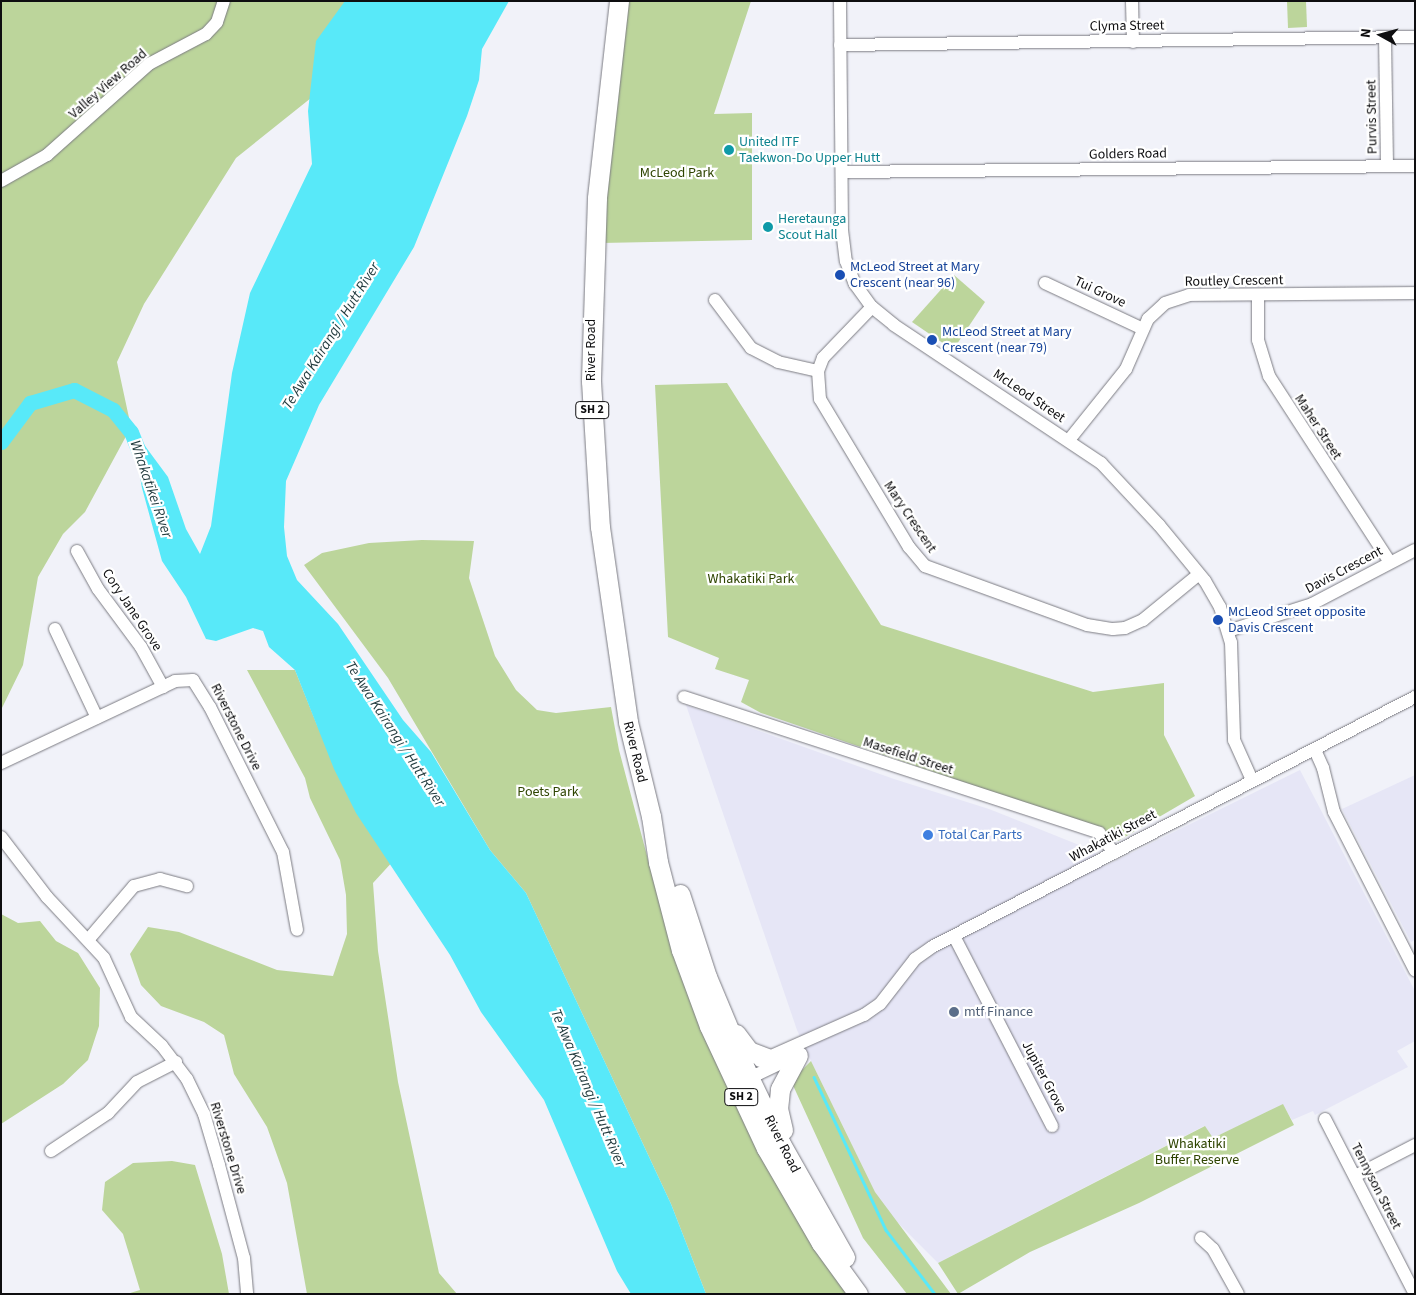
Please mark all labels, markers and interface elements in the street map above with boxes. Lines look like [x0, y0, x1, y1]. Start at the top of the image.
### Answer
north arrow [1356, 10, 1406, 60]
street label: Clyma Street [1090, 17, 1164, 35]
text: N [1356, 27, 1377, 39]
street label: Valley View Road [65, 46, 151, 122]
street label: Purvis Street [1363, 80, 1381, 154]
place label: United ITF Taekwon-Do Upper Hutt [739, 134, 880, 166]
marker: United ITF Taekwon-Do Upper Hutt [723, 144, 735, 156]
street label: Golders Road [1089, 145, 1167, 163]
park label: McLeod Park [640, 165, 714, 181]
place label: Heretaunga Scout Hall [778, 211, 846, 243]
marker: Heretaunga Scout Hall [762, 221, 774, 233]
water label: Te Awa Kairangi / Hutt River [278, 259, 384, 413]
place label: McLeod Street at Mary Crescent (near 96) [850, 259, 980, 292]
marker: McLeod Street at Mary Crescent (near 96) [834, 269, 846, 281]
street label: Routley Crescent [1185, 272, 1283, 290]
street label: Tui Grove [1072, 273, 1128, 311]
street label: River Road [583, 319, 599, 381]
place label: McLeod Street at Mary Crescent (near 79) [942, 324, 1072, 357]
marker: McLeod Street at Mary Crescent (near 79) [926, 334, 938, 346]
street label: McLeod Street [990, 366, 1068, 426]
street label: Maher Street [1291, 391, 1345, 463]
road number: SH 2 [574, 400, 610, 420]
water label: Whakatīkei River [126, 438, 176, 540]
street label: Mary Crescent [880, 478, 940, 556]
street label: Davis Crescent [1302, 543, 1386, 597]
street label: Cory Jane Grove [98, 566, 166, 654]
park label: Whakatiki Park [708, 571, 794, 587]
place label: McLeod Street opposite Davis Crescent [1228, 604, 1366, 636]
marker: McLeod Street opposite Davis Crescent [1212, 614, 1224, 626]
water label: Te Awa Kairangi / Hutt River [341, 658, 449, 810]
street label: Riverstone Drive [207, 681, 265, 773]
street label: River Road [619, 720, 651, 784]
street label: Masefield Street [861, 734, 955, 778]
park label: Poets Park [517, 784, 579, 800]
street label: Whakatiki Street [1067, 806, 1159, 866]
place label: Total Car Parts [938, 827, 1022, 843]
marker: Total Car Parts [922, 829, 934, 841]
place label: mtf Finance [964, 1004, 1033, 1020]
water label: Te Awa Kairangi / Hutt River [547, 1006, 629, 1170]
marker: mtf Finance [948, 1006, 960, 1018]
street label: Jupiter Grove [1018, 1038, 1070, 1116]
road number: SH 2 [724, 1088, 758, 1106]
street label: Riverstone Drive [206, 1100, 250, 1196]
street label: River Road [760, 1112, 804, 1176]
park label: Whakatiki Buffer Reserve [1155, 1136, 1239, 1168]
street label: Tennyson Street [1347, 1140, 1405, 1232]

